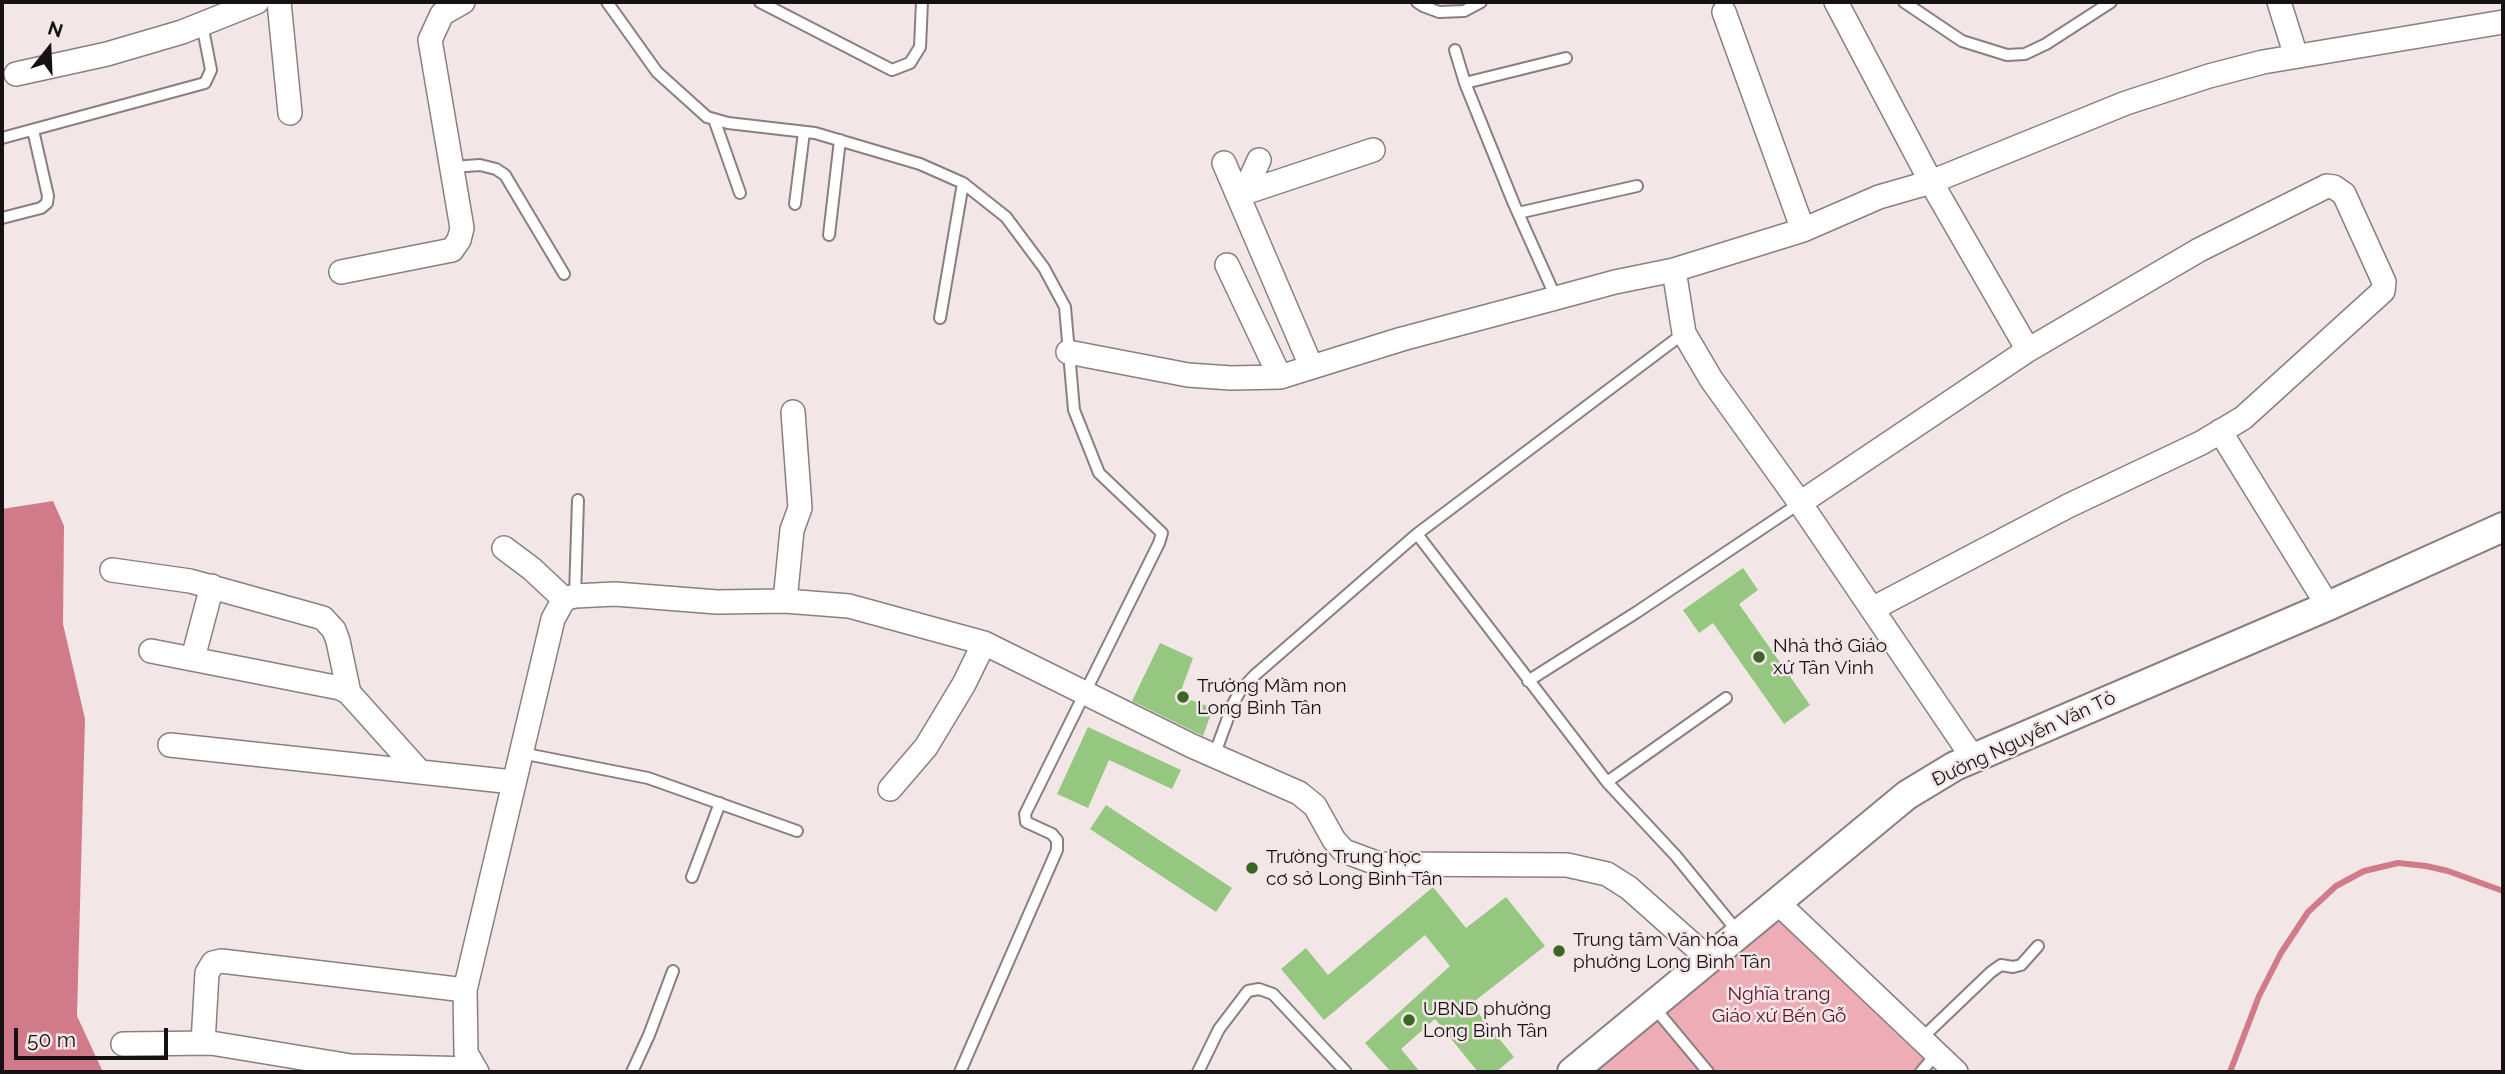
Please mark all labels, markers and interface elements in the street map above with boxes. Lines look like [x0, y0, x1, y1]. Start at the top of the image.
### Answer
north arrow [14, 14, 84, 84]
text: N [45, 16, 66, 42]
place label: Nhà thờ Giáo xứ Tân Vinh [1773, 635, 1887, 679]
marker: Nhà thờ Giáo xứ Tân Vinh [1751, 649, 1767, 665]
place label: Trường Mầm non Long Bình Tân [1197, 675, 1347, 719]
street label: Đường Nguyễn Văn Tỏ [1929, 686, 2119, 792]
marker: Trường Mầm non Long Bình Tân [1175, 689, 1191, 705]
place label: Trường Trung học cơ sở Long Bình Tân [1266, 846, 1443, 890]
marker: Trường Trung học cơ sở Long Bình Tân [1244, 860, 1260, 876]
place label: Trung tâm Văn hóa phường Long Bình Tân [1573, 929, 1771, 973]
marker: Trung tâm Văn hóa phường Long Bình Tân [1551, 943, 1567, 959]
park label: Nghĩa trang Giáo xứ Bến Gỗ [1712, 983, 1846, 1027]
place label: UBND phường Long Bình Tân [1423, 998, 1551, 1042]
marker: UBND phường Long Bình Tân [1401, 1012, 1417, 1028]
scale bar [18, 1014, 172, 1058]
text: 50 m [27, 1027, 76, 1052]

